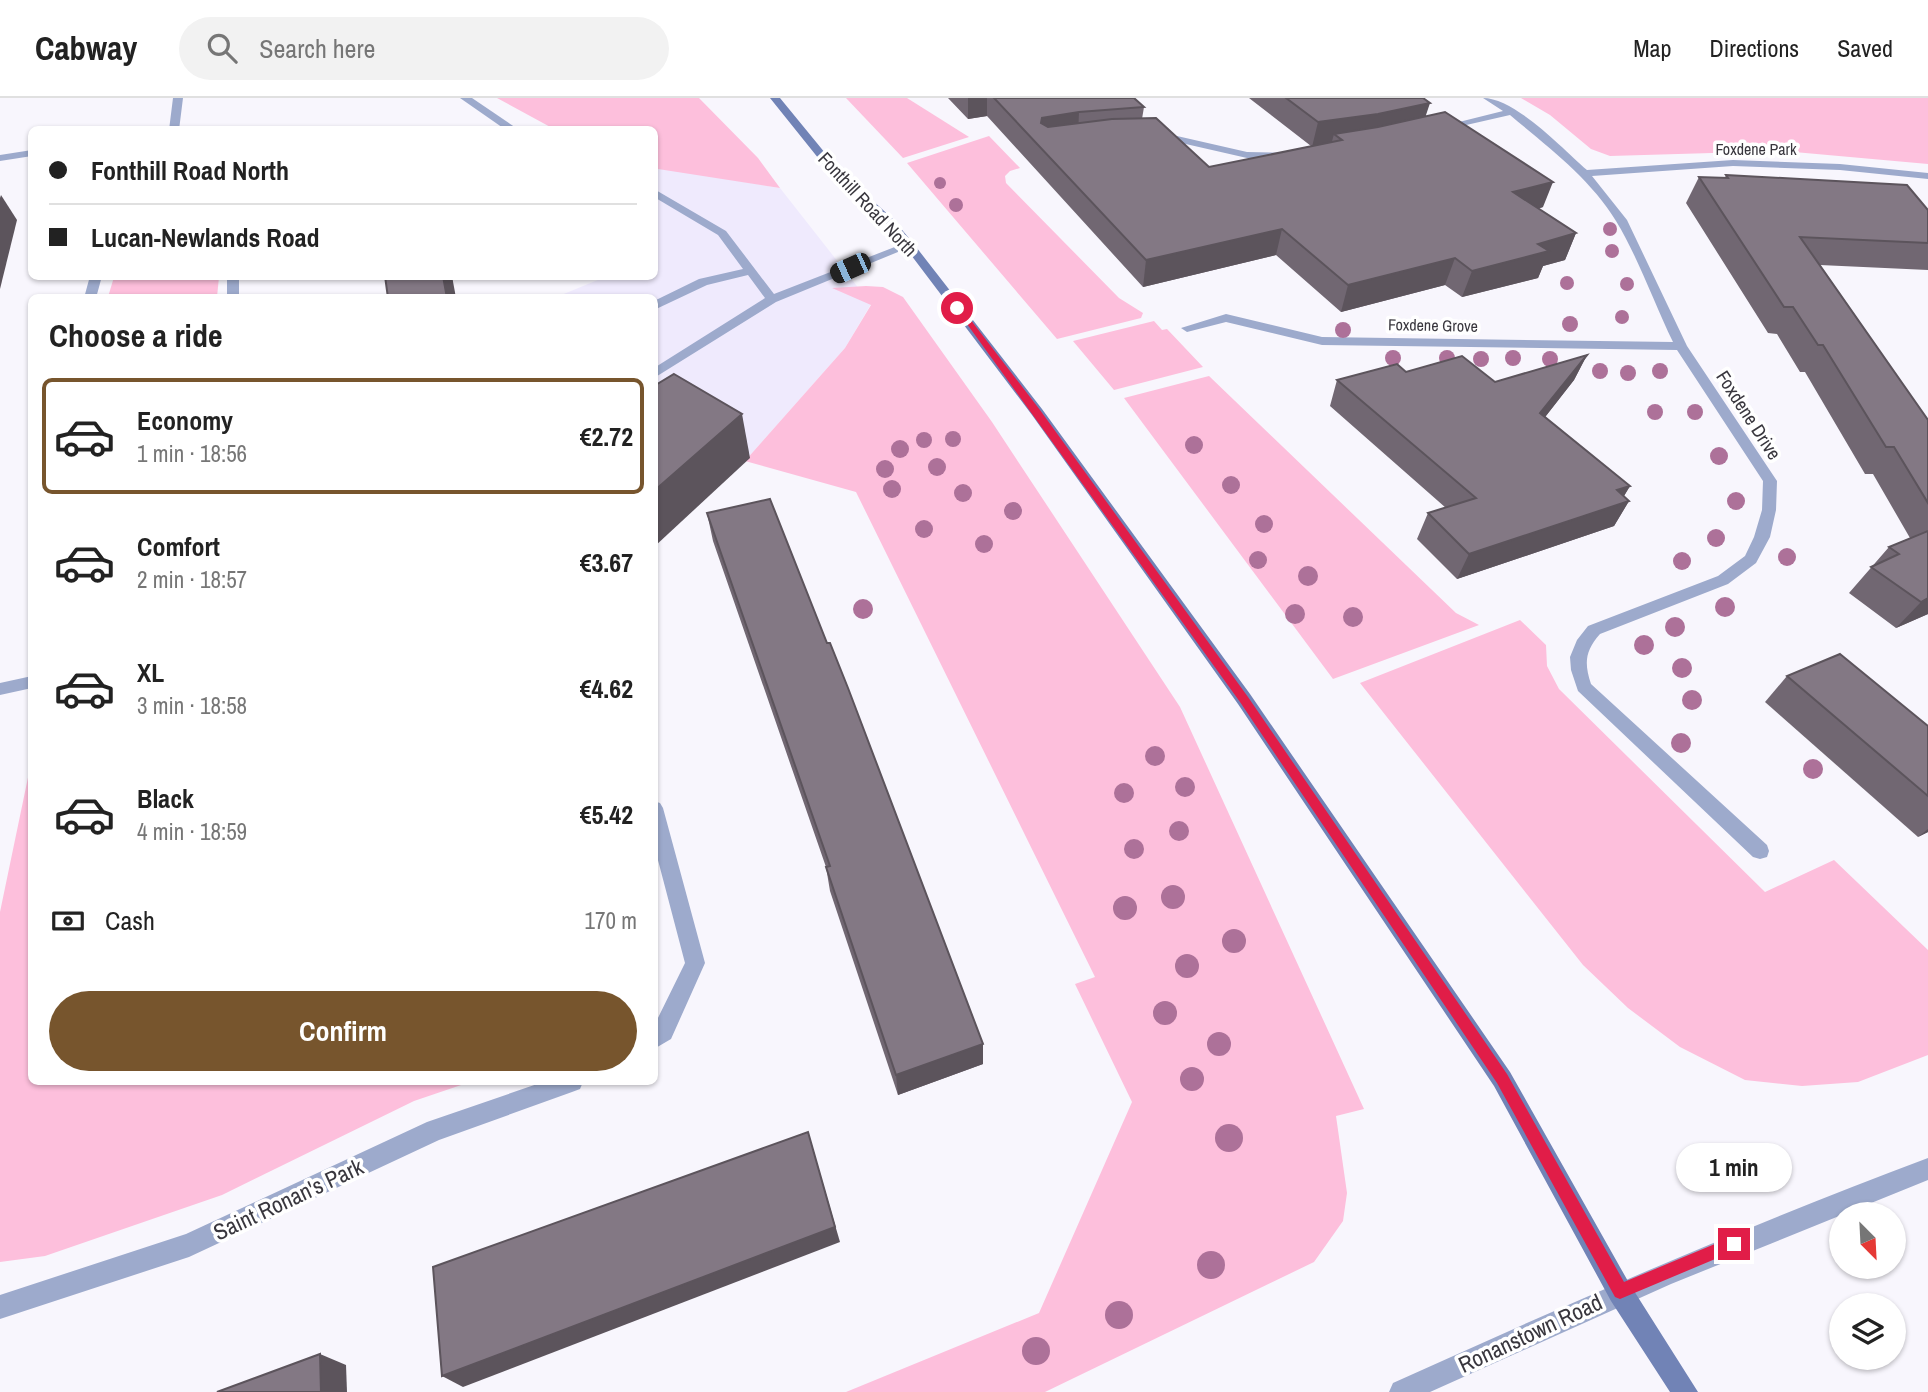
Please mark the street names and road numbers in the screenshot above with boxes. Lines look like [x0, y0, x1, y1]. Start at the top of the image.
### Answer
street label: Foxdene Park [1715, 138, 1797, 160]
street label: Fonthill Road North [813, 146, 923, 262]
street label: Foxdene Grove [1388, 313, 1478, 337]
street label: Foxdene Drive [1710, 365, 1788, 465]
street label: Saint Ronan's Park [208, 1150, 368, 1247]
street label: Ronanstown Road [1453, 1286, 1607, 1380]

